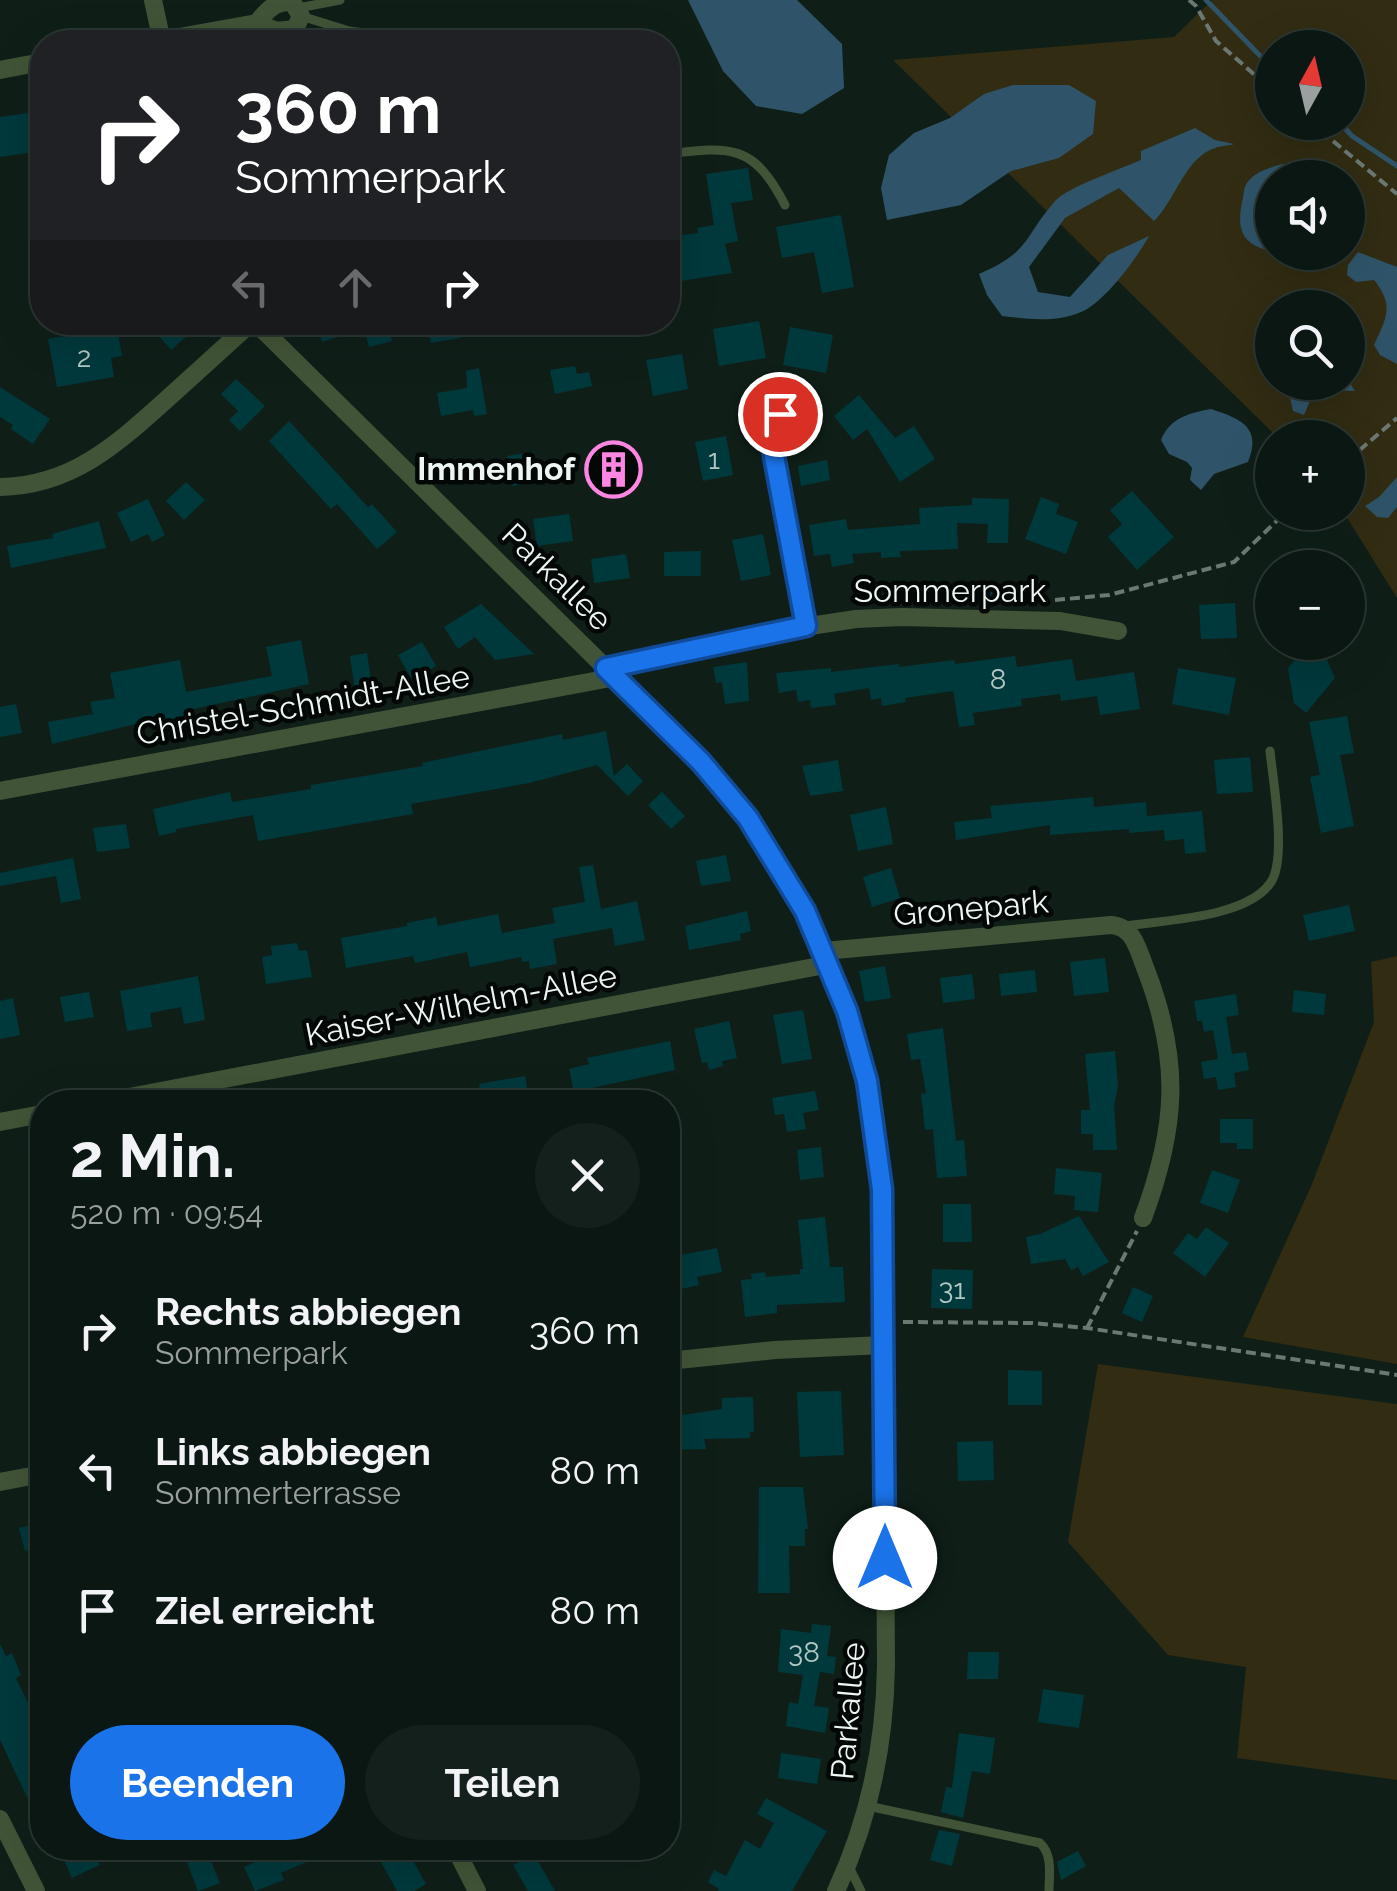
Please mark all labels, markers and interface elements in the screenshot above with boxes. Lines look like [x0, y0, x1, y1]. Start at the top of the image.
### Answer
north arrow [1255, 30, 1365, 140]
map controls [1255, 30, 1365, 660]
text: 360 m [235, 67, 442, 149]
icon: right [70, 70, 200, 200]
text: Sommerpark [235, 151, 506, 204]
button: sound [1255, 160, 1365, 270]
icon: left [223, 260, 278, 315]
icon: ahead [328, 260, 383, 315]
icon: right [433, 260, 488, 315]
button: search [1255, 290, 1365, 400]
house number: 2 [77, 341, 91, 374]
pin [738, 372, 823, 457]
icon: arrive [753, 387, 808, 442]
button: + [1255, 420, 1365, 530]
building icon: Immenhof [584, 439, 644, 499]
house number: 1 [708, 443, 720, 476]
place label: Immenhof [417, 450, 576, 487]
street label: Parkallee [495, 515, 620, 638]
button: − [1255, 550, 1365, 660]
street label: Sommerpark [854, 572, 1046, 609]
street label: Christel-Schmidt-Allee [133, 657, 472, 752]
house number: 8 [990, 663, 1006, 696]
street label: Gronepark [892, 882, 1050, 933]
street label: Kaiser-Wilhelm-Allee [302, 956, 620, 1053]
text: 2 Min. [70, 1121, 235, 1191]
button: close [535, 1123, 640, 1228]
text: 520 m · 09:54 [70, 1194, 263, 1231]
house number: 31 [939, 1273, 965, 1306]
text: Rechts abbiegen [155, 1289, 461, 1334]
icon: right [70, 1303, 125, 1358]
text: 360 m [529, 1308, 640, 1353]
text: Sommerpark [155, 1334, 348, 1371]
text: Links abbiegen [155, 1429, 431, 1474]
icon: left [70, 1443, 125, 1498]
text: 80 m [550, 1448, 640, 1493]
text: Sommerterrasse [155, 1474, 401, 1511]
position arrow [833, 1506, 937, 1610]
icon: arrive [70, 1583, 125, 1638]
text: Ziel erreicht [155, 1588, 375, 1633]
text: 80 m [550, 1588, 640, 1633]
house number: 38 [788, 1636, 820, 1669]
street label: Parkallee [823, 1641, 872, 1781]
button: Beenden [70, 1725, 345, 1840]
button: Teilen [365, 1725, 640, 1840]

